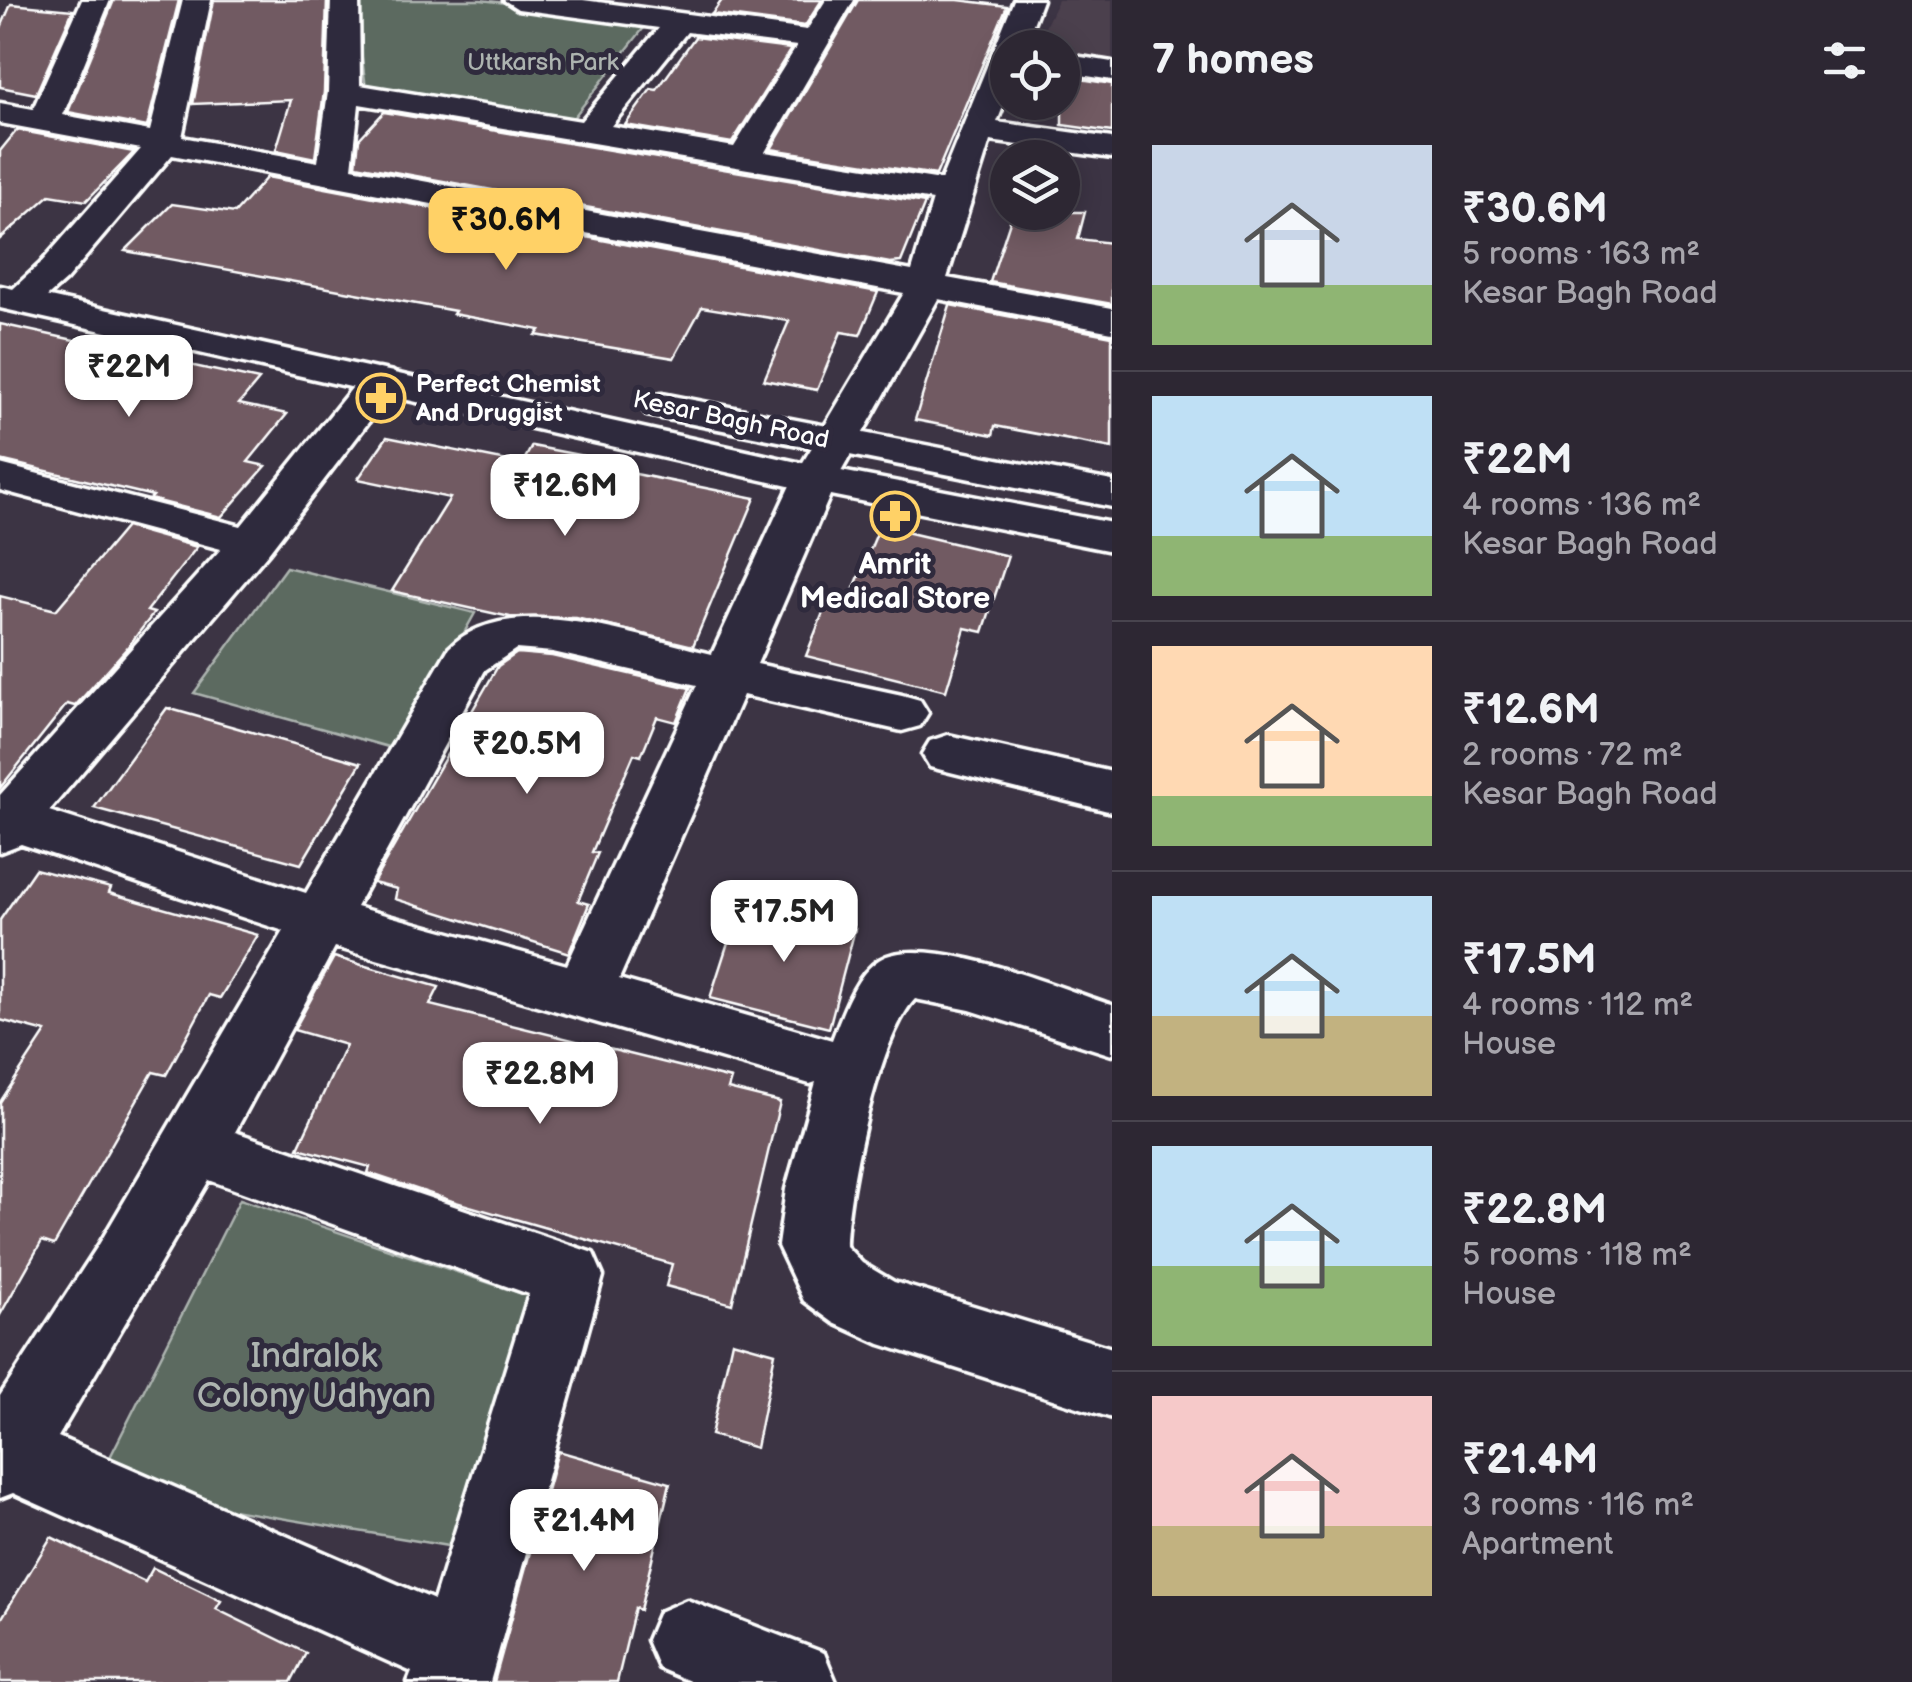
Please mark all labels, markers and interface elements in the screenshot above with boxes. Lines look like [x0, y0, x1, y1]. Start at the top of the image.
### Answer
map controls [990, 30, 1080, 230]
button: locate [990, 30, 1080, 120]
icon: filters [1817, 33, 1872, 88]
text: 7 homes [1152, 35, 1314, 86]
park label: Uttkarsh Park [467, 47, 620, 78]
button: layers [990, 140, 1080, 230]
text: ₹30.6M [1462, 184, 1608, 235]
icon: home [1232, 185, 1352, 305]
pin: ₹30.6M [425, 188, 587, 273]
text: ₹30.6M [451, 201, 561, 240]
text: 5 rooms · 163 m² [1462, 235, 1700, 274]
text: Kesar Bagh Road [1462, 274, 1718, 313]
pin: ₹22M [70, 335, 188, 420]
text: ₹22M [87, 348, 171, 387]
place label: Perfect Chemist And Druggist [415, 369, 601, 429]
pharmacy icon: Perfect Chemist And Druggist [355, 372, 407, 424]
street label: Kesar Bagh Road [630, 384, 832, 456]
text: ₹22M [1462, 435, 1573, 486]
icon: home [1232, 436, 1352, 556]
pin: ₹12.6M [484, 454, 646, 539]
text: ₹12.6M [513, 467, 617, 506]
text: 4 rooms · 136 m² [1462, 486, 1701, 525]
pharmacy icon: Amrit Medical Store [869, 490, 921, 542]
text: Kesar Bagh Road [1462, 525, 1718, 564]
place label: Amrit Medical Store [800, 547, 990, 617]
text: ₹12.6M [1462, 685, 1600, 736]
icon: home [1232, 686, 1352, 806]
pin: ₹20.5M [446, 712, 608, 797]
text: ₹20.5M [472, 725, 582, 764]
text: 2 rooms · 72 m² [1462, 736, 1683, 775]
text: Kesar Bagh Road [1462, 775, 1718, 814]
pin: ₹17.5M [703, 880, 865, 965]
text: ₹17.5M [733, 893, 835, 932]
text: ₹17.5M [1462, 935, 1597, 986]
icon: home [1232, 936, 1352, 1056]
text: 4 rooms · 112 m² [1462, 986, 1693, 1025]
text: House [1462, 1025, 1556, 1064]
pin: ₹22.8M [459, 1042, 621, 1127]
text: ₹22.8M [485, 1055, 595, 1094]
text: ₹22.8M [1462, 1185, 1607, 1236]
icon: home [1232, 1186, 1352, 1306]
text: 5 rooms · 118 m² [1462, 1236, 1692, 1275]
text: House [1462, 1275, 1556, 1314]
park label: Indralok Colony Udhyan [197, 1335, 431, 1418]
text: ₹21.4M [1462, 1435, 1598, 1486]
icon: home [1232, 1436, 1352, 1556]
text: 3 rooms · 116 m² [1462, 1486, 1694, 1525]
pin: ₹21.4M [503, 1489, 665, 1574]
text: ₹21.4M [532, 1502, 636, 1541]
text: Apartment [1462, 1525, 1613, 1564]

